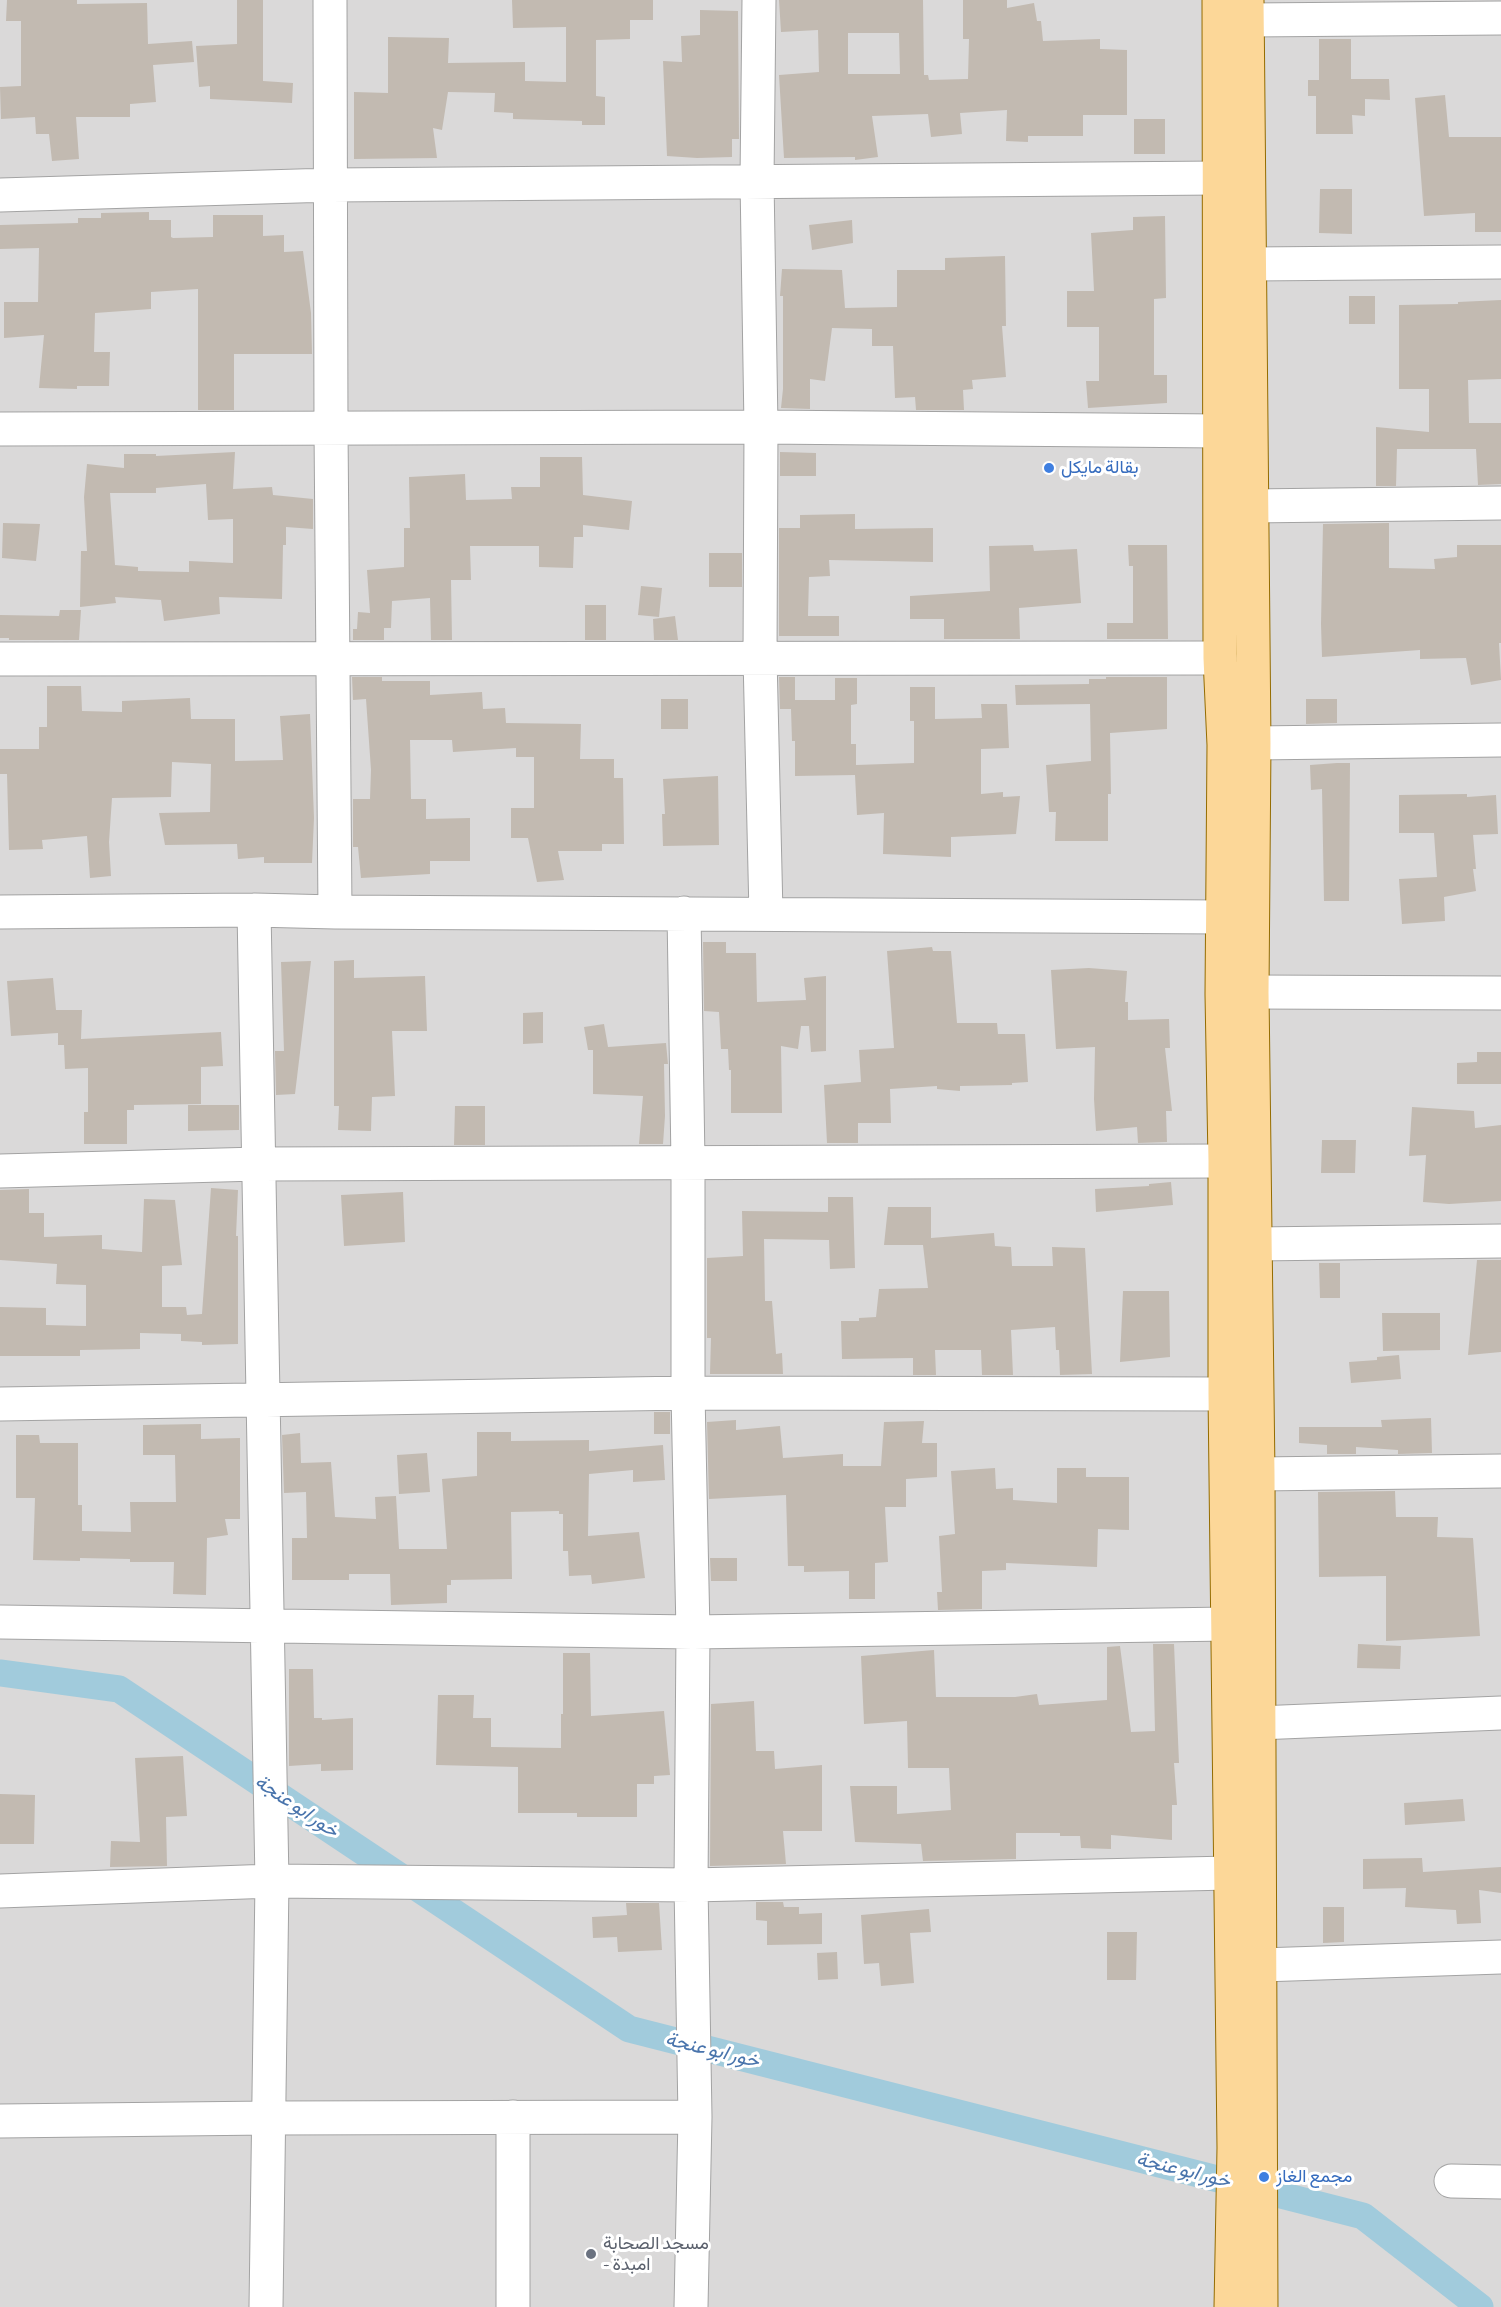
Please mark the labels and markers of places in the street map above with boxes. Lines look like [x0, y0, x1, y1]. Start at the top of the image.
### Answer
place label: بقالة مايكل [1061, 457, 1139, 479]
marker: بقالة مايكل [1042, 461, 1056, 475]
place label: مجمع الغاز [1276, 2166, 1352, 2188]
marker: مجمع الغاز [1257, 2170, 1271, 2184]
place label: مسجد الصحابة - امبدة [603, 2233, 709, 2276]
marker: مسجد الصحابة - امبدة [584, 2247, 598, 2261]

